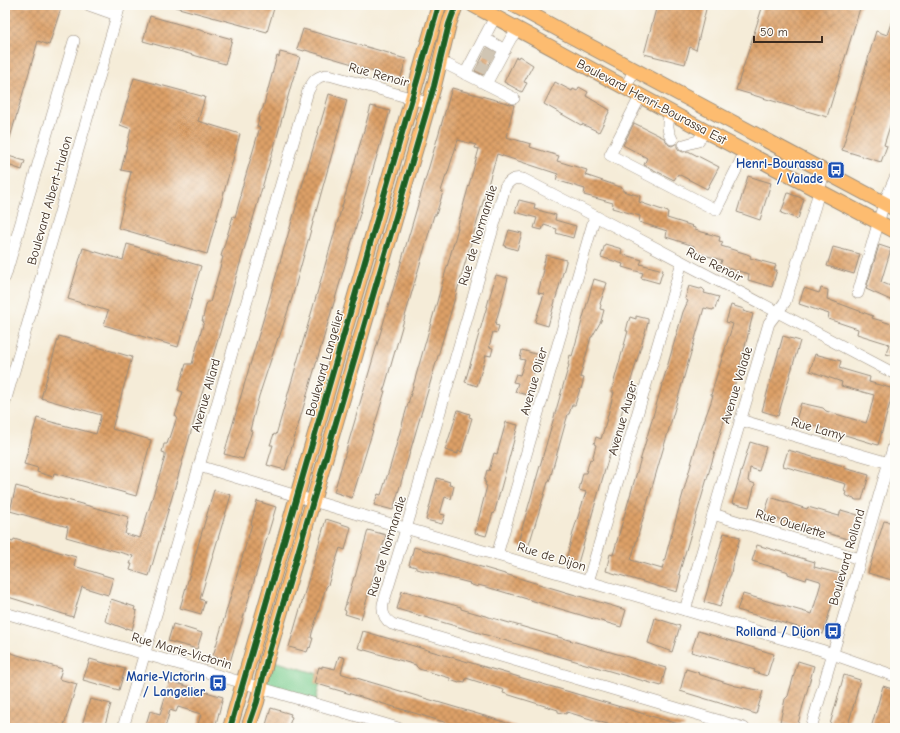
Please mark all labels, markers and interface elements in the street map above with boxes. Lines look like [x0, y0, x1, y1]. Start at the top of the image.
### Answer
scale bar [754, 18, 822, 44]
text: 50 m [760, 25, 788, 39]
street label: Boulevard Henri-Bourassa Est [574, 56, 730, 148]
street label: Rue Renoir [347, 59, 411, 90]
street label: Boulevard Albert-Hudon [24, 134, 75, 267]
place label: Henri-Bourassa / Valade [736, 156, 824, 186]
bus stop icon: Henri-Bourassa / Valade [826, 160, 846, 180]
street label: Rue de Normandie [455, 182, 500, 287]
street label: Rue Renoir [684, 244, 746, 285]
street label: Boulevard Langelier [302, 307, 347, 418]
street label: Avenue Valade [718, 344, 755, 426]
street label: Avenue Olier [517, 345, 551, 417]
street label: Avenue Allard [188, 357, 223, 434]
street label: Avenue Auger [605, 378, 640, 457]
street label: Rue Lamy [789, 414, 846, 443]
street label: Rue de Normandie [364, 493, 409, 598]
street label: Rue Ouellette [754, 506, 828, 541]
street label: Boulevard Rolland [826, 507, 867, 607]
street label: Rue de Dijon [516, 539, 588, 574]
bus stop icon: Rolland / Dijon [823, 621, 843, 641]
place label: Rolland / Dijon [736, 624, 820, 639]
street label: Rue Marie-Victorin [130, 629, 234, 672]
place label: Marie-Victorin / Langelier [126, 669, 206, 699]
bus stop icon: Marie-Victorin / Langelier [208, 673, 228, 693]

